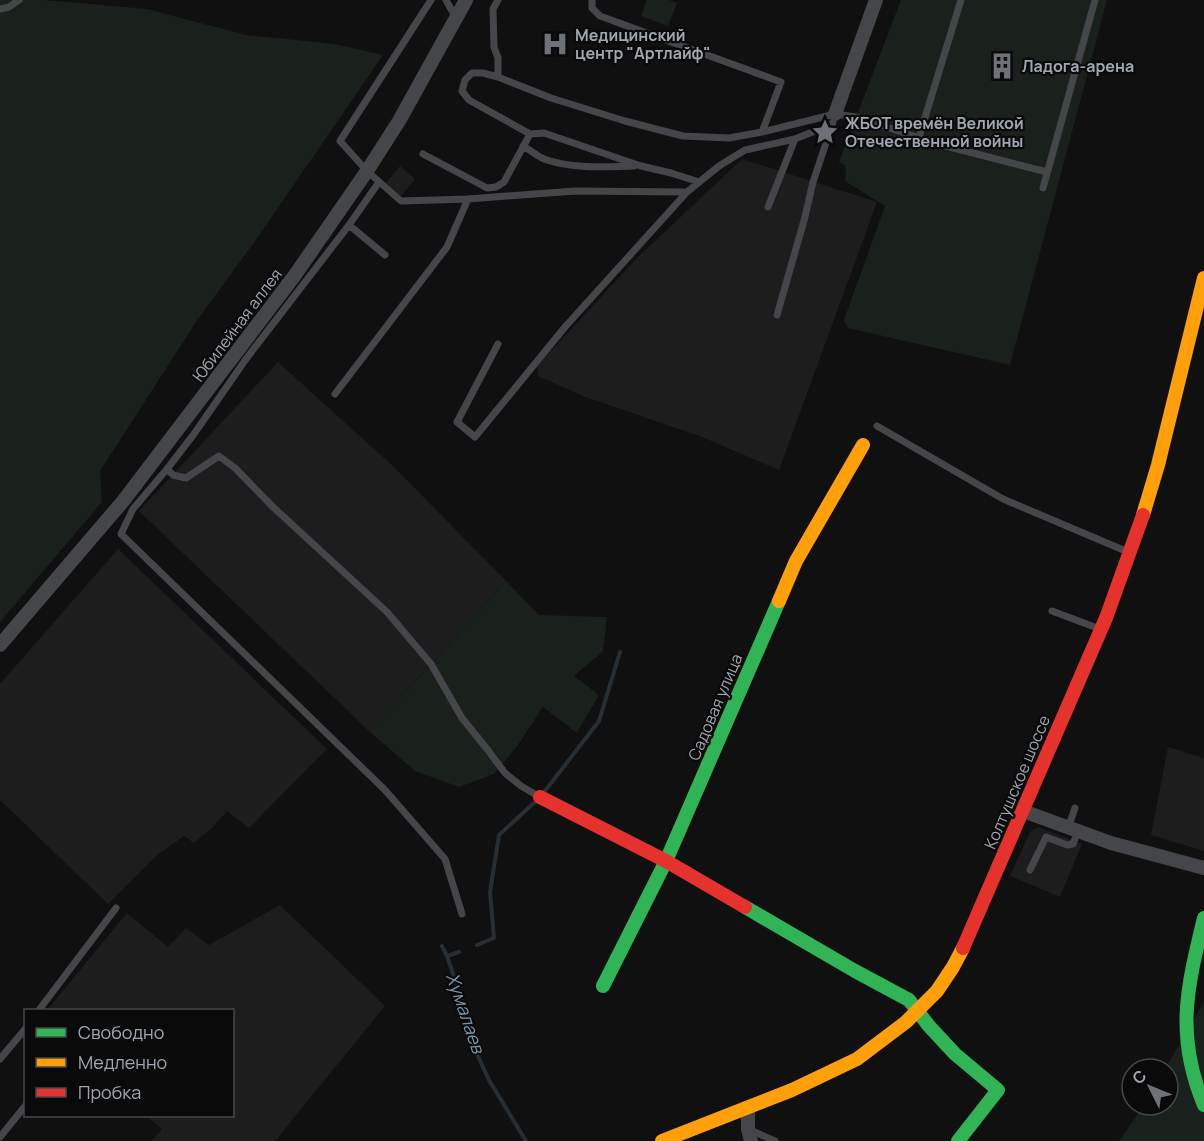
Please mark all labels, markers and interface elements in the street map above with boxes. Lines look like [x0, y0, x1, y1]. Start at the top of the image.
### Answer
place label: Медицинский центр "Артлайф" [575, 24, 711, 64]
hospital icon: Медицинский центр "Артлайф" [540, 29, 570, 59]
building icon: Ладога-арена [987, 51, 1017, 81]
place label: Ладога-арена [1022, 55, 1134, 77]
place label: ЖБОТ времён Великой Отечественной войны [845, 112, 1024, 152]
place icon: ЖБОТ времён Великой Отечественной войны [810, 117, 840, 147]
street label: Юбилейная аллея [187, 264, 287, 386]
street label: Садовая улица [683, 650, 747, 764]
street label: Колтушское шоссе [979, 712, 1055, 852]
water label: Хумалаев [441, 969, 491, 1057]
legend [24, 1009, 234, 1117]
text: Свободно [78, 1020, 164, 1044]
text: Медленно [78, 1050, 167, 1074]
north arrow [1120, 1057, 1180, 1117]
text: С [1127, 1065, 1151, 1089]
text: Пробка [78, 1080, 141, 1104]

